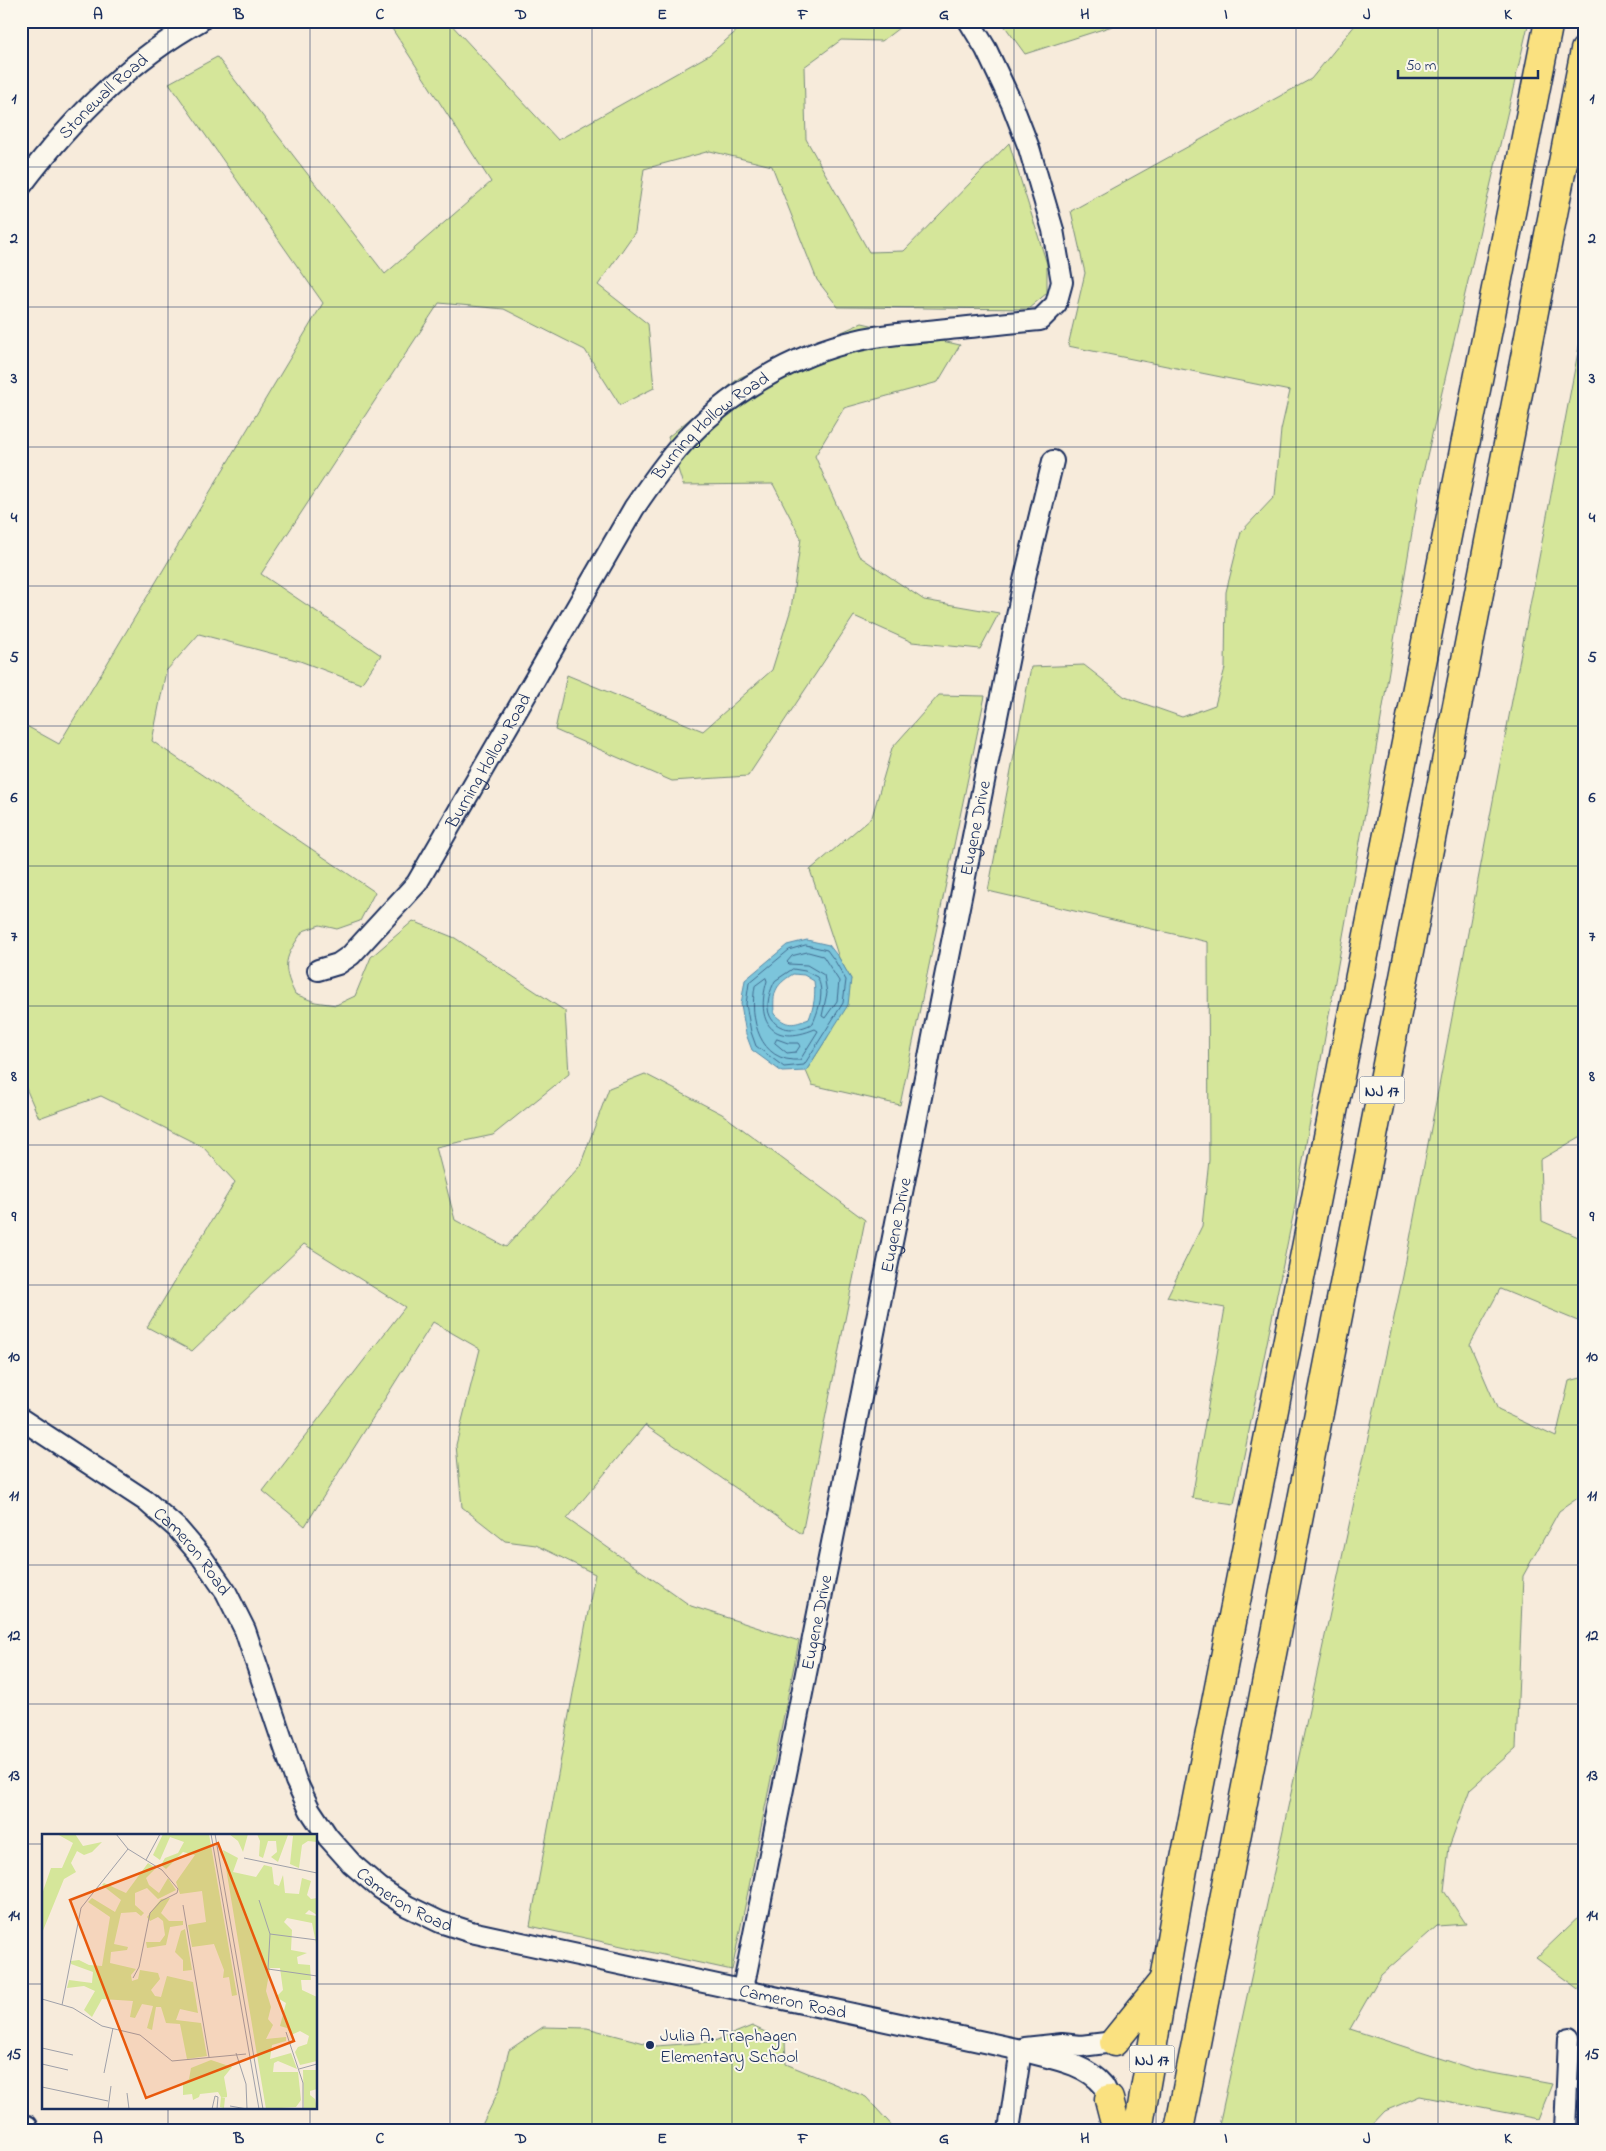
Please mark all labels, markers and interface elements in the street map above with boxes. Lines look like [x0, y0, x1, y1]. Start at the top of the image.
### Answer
text: A [93, 3, 103, 27]
text: B [233, 3, 245, 27]
text: C [376, 3, 385, 27]
text: D [514, 3, 527, 27]
text: E [657, 3, 667, 27]
text: F [797, 3, 809, 27]
text: G [939, 3, 949, 27]
text: H [1080, 3, 1090, 27]
text: I [1224, 3, 1228, 27]
text: J [1363, 3, 1371, 27]
text: K [1504, 3, 1513, 27]
street label: Stonewall Road [53, 48, 154, 146]
scale bar [1398, 48, 1538, 80]
text: 50 m [1406, 55, 1437, 77]
text: 1 [11, 87, 17, 111]
text: 1 [1589, 87, 1595, 111]
text: 2 [9, 227, 18, 251]
text: 2 [1587, 227, 1596, 251]
text: 3 [10, 367, 18, 391]
street label: Burning Hollow Road [646, 367, 774, 487]
text: 3 [1588, 367, 1596, 391]
text: 4 [10, 506, 18, 530]
text: 4 [1588, 506, 1596, 530]
text: 5 [9, 646, 19, 670]
text: 5 [1587, 646, 1597, 670]
street label: Burning Hollow Road [440, 689, 539, 834]
street label: Eugene Drive [954, 778, 999, 878]
text: 6 [9, 786, 18, 810]
text: 6 [1587, 786, 1596, 810]
text: 7 [11, 925, 18, 949]
text: 7 [1589, 925, 1596, 949]
text: 8 [10, 1065, 17, 1089]
text: 8 [1588, 1065, 1595, 1089]
road number: NJ 17 [1360, 1076, 1404, 1104]
street label: Eugene Drive [875, 1175, 920, 1275]
text: 9 [11, 1205, 17, 1229]
text: 9 [1589, 1205, 1595, 1229]
text: 10 [8, 1345, 20, 1369]
text: 10 [1586, 1345, 1598, 1369]
text: 11 [9, 1484, 20, 1508]
text: 11 [1587, 1484, 1598, 1508]
street label: Cameron Road [147, 1502, 236, 1602]
street label: Eugene Drive [796, 1572, 841, 1672]
text: 12 [7, 1624, 21, 1648]
text: 12 [1585, 1624, 1599, 1648]
text: 13 [8, 1764, 20, 1788]
text: 13 [1586, 1764, 1598, 1788]
inset map [42, 1834, 318, 2108]
street label: Cameron Road [349, 1862, 455, 1940]
text: 14 [8, 1904, 20, 1928]
text: 14 [1586, 1904, 1598, 1928]
street label: Cameron Road [737, 1979, 849, 2027]
place label: Julia A. Traphagen Elementary School [660, 2024, 798, 2071]
marker: Julia A. Traphagen Elementary School [644, 2039, 656, 2051]
text: 15 [7, 2043, 22, 2067]
text: 15 [1585, 2043, 1600, 2067]
road number: NJ 17 [1130, 2046, 1174, 2072]
text: A [93, 2127, 103, 2151]
text: B [233, 2127, 245, 2151]
text: C [376, 2127, 385, 2151]
text: D [514, 2127, 527, 2151]
text: E [657, 2127, 667, 2151]
text: F [797, 2127, 809, 2151]
text: G [939, 2127, 949, 2151]
text: H [1080, 2127, 1090, 2151]
text: I [1224, 2127, 1228, 2151]
text: J [1363, 2127, 1371, 2151]
text: K [1504, 2127, 1513, 2151]

